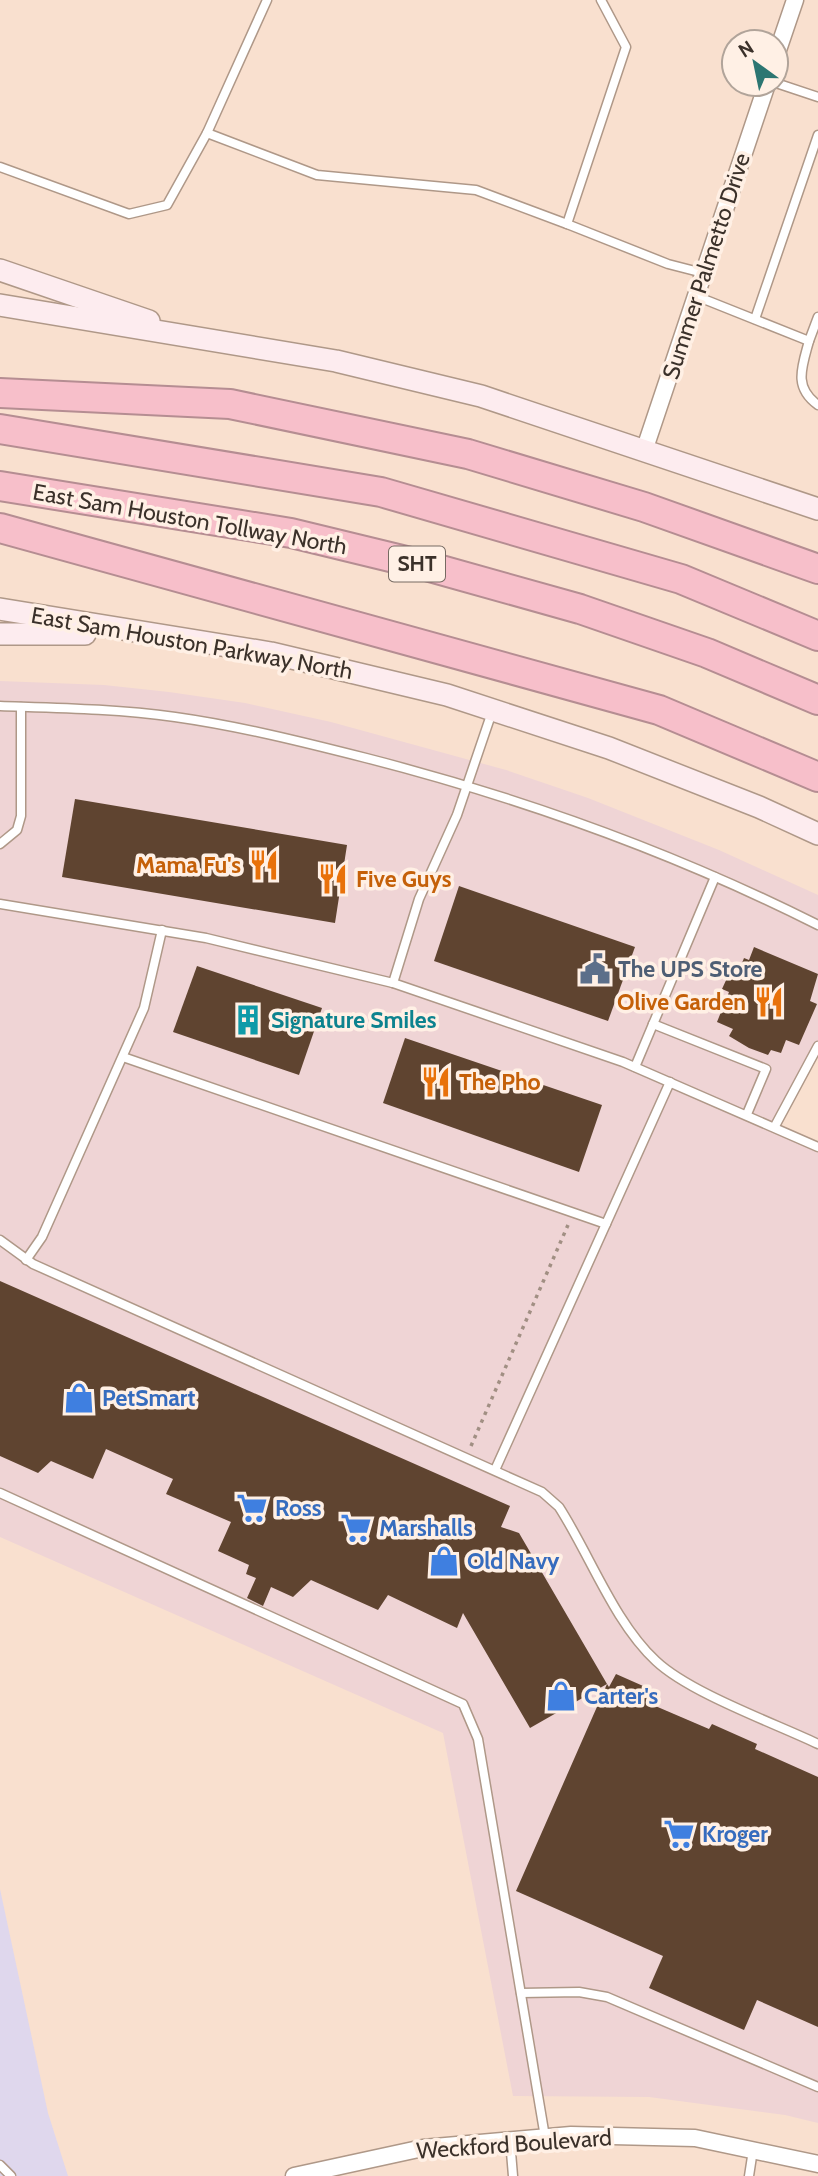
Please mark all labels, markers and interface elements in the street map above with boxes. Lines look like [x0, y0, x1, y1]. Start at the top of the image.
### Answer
north arrow [720, 28, 790, 98]
text: N [734, 36, 758, 62]
street label: Summer Palmetto Drive [656, 149, 756, 383]
street label: East Sam Houston Tollway North [31, 478, 349, 560]
road number: SHT [389, 546, 445, 582]
street label: East Sam Houston Parkway North [29, 601, 355, 685]
restaurant icon: Mama Fu's [247, 848, 281, 882]
place label: Mama Fu's [136, 851, 241, 879]
restaurant icon: Five Guys [316, 862, 350, 896]
place label: Five Guys [356, 865, 452, 893]
public building icon: The UPS Store [578, 952, 612, 986]
place label: The UPS Store [618, 955, 763, 983]
restaurant icon: Olive Garden [752, 985, 786, 1019]
place label: Olive Garden [617, 988, 746, 1016]
building icon: Signature Smiles [231, 1003, 265, 1037]
place label: Signature Smiles [271, 1006, 437, 1034]
restaurant icon: The Pho [419, 1065, 453, 1099]
place label: The Pho [459, 1068, 541, 1096]
shop icon: PetSmart [62, 1381, 96, 1415]
place label: PetSmart [102, 1384, 195, 1412]
supermarket icon: Ross [235, 1491, 269, 1525]
place label: Ross [275, 1494, 322, 1522]
supermarket icon: Marshalls [339, 1511, 373, 1545]
place label: Marshalls [379, 1514, 473, 1542]
shop icon: Old Navy [427, 1544, 461, 1578]
place label: Old Navy [467, 1547, 560, 1575]
shop icon: Carter's [544, 1679, 578, 1713]
place label: Carter's [584, 1682, 658, 1710]
supermarket icon: Kroger [662, 1817, 696, 1851]
place label: Kroger [702, 1820, 768, 1848]
street label: Weckford Boulevard [415, 2123, 613, 2165]

